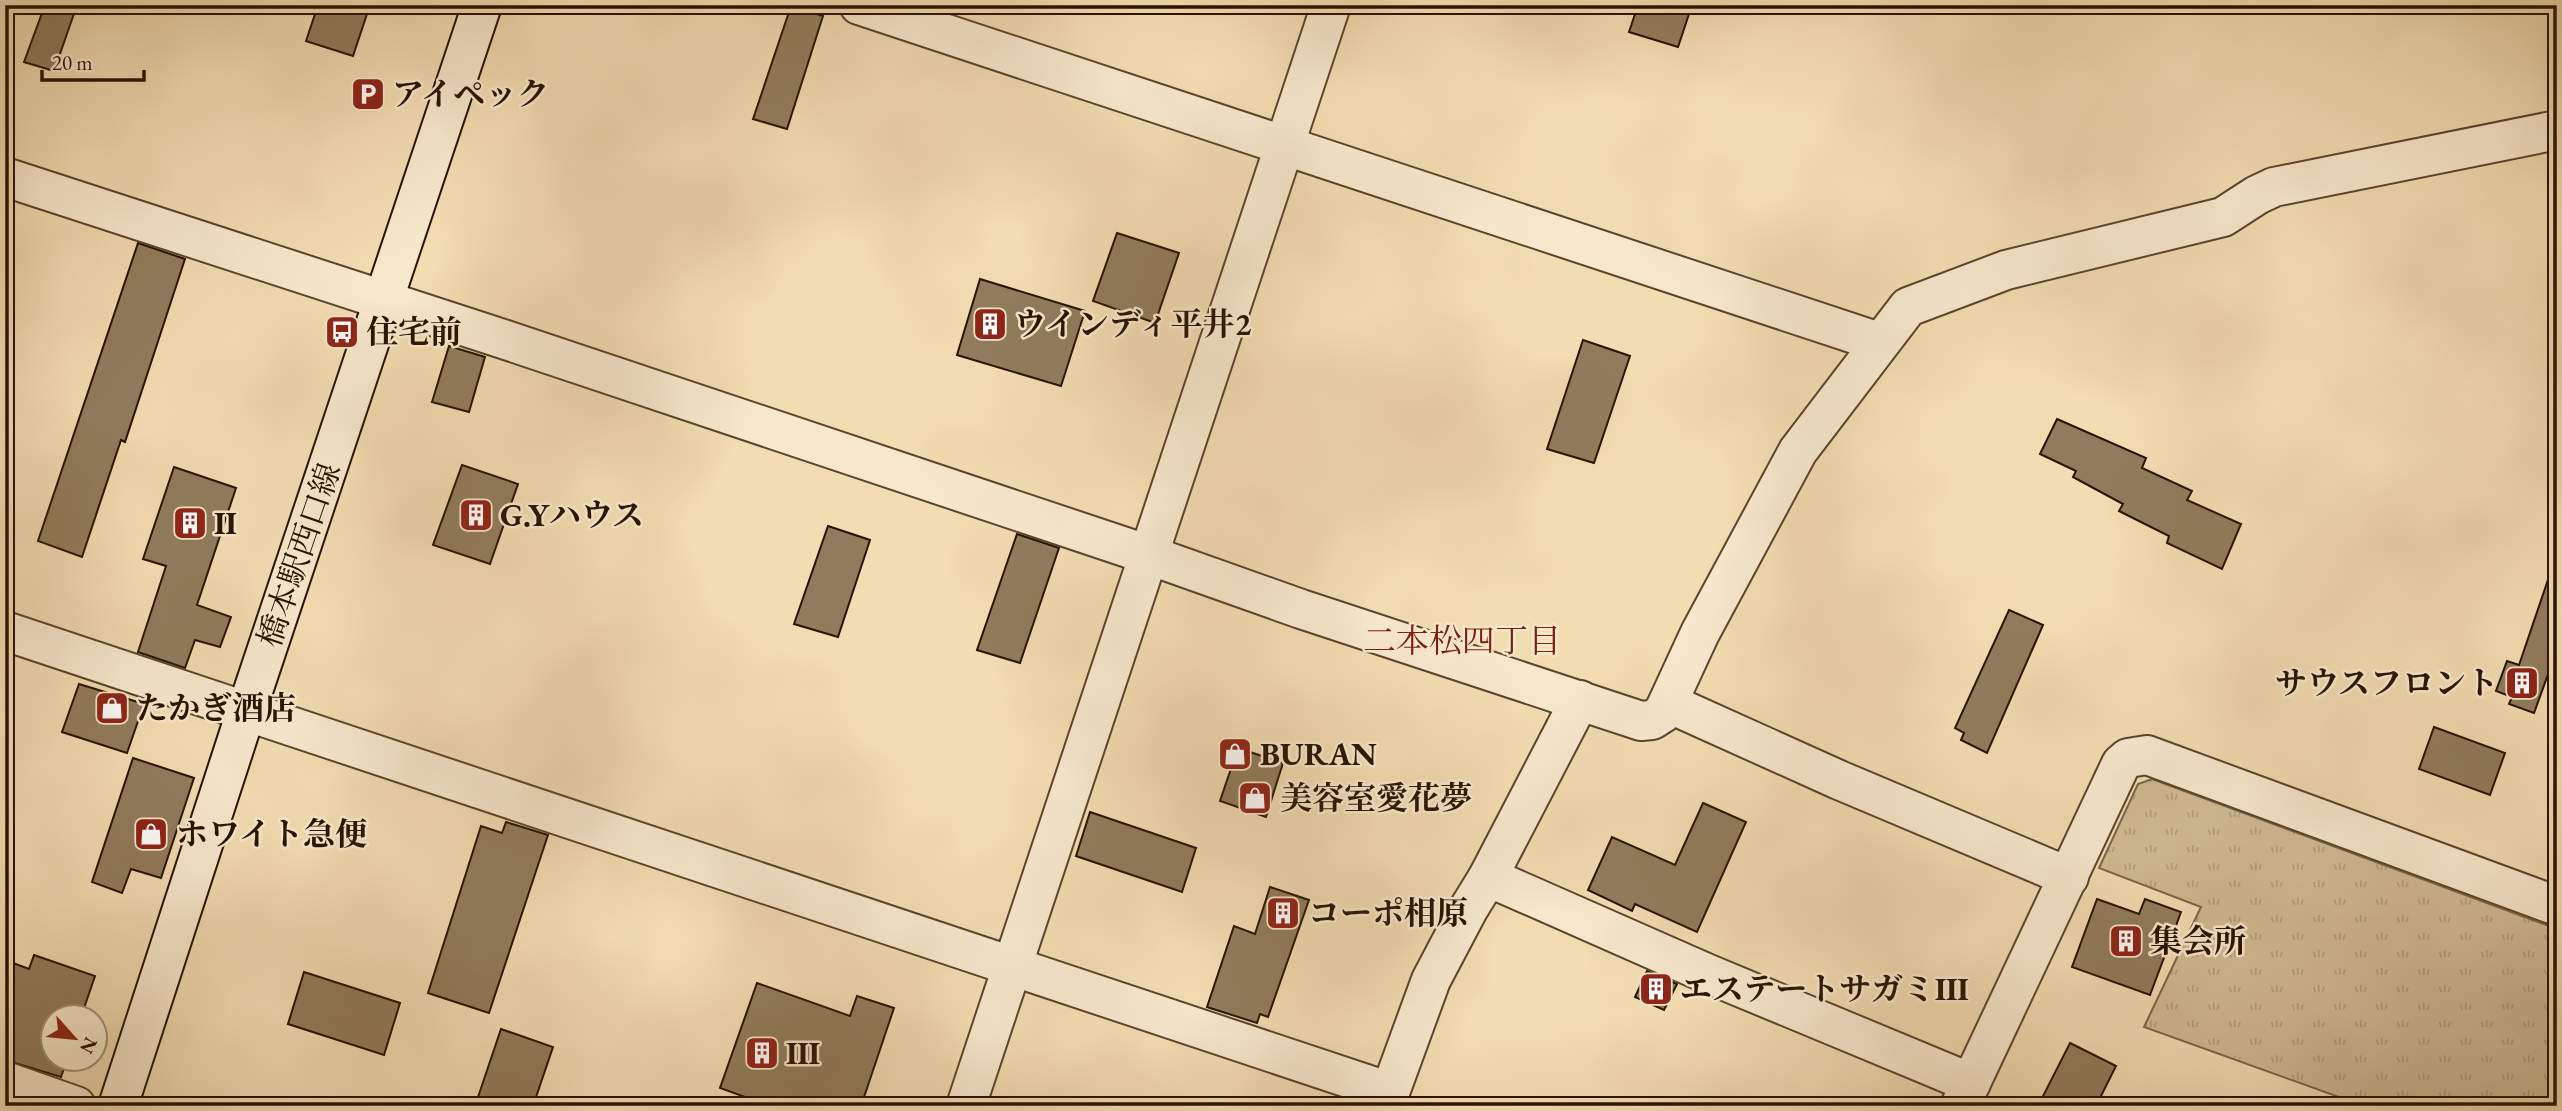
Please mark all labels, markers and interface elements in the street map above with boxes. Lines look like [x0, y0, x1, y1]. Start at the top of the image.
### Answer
scale bar [42, 38, 144, 82]
text: 20 m [52, 49, 93, 76]
place label: アイペック [392, 73, 549, 115]
parking icon: アイペック [349, 75, 387, 113]
place label: ウインディ平井2 [1014, 303, 1251, 345]
building icon: ウインディ平井2 [971, 305, 1009, 343]
place label: 住宅前 [366, 311, 462, 353]
bus stop icon: 住宅前 [323, 313, 361, 351]
street label: 橋本駅西口線 [248, 457, 350, 653]
place label: G.Yハウス [500, 494, 644, 536]
building icon: G.Yハウス [457, 496, 495, 534]
place label: Ⅱ [214, 502, 237, 544]
building icon: Ⅱ [171, 504, 209, 542]
district label: 二本松四丁目 [1363, 619, 1561, 662]
place label: サウスフロント [2275, 662, 2498, 704]
building icon: サウスフロント [2503, 664, 2541, 702]
place label: たかぎ酒店 [136, 687, 296, 729]
shop icon: たかぎ酒店 [93, 689, 131, 727]
place label: BURAN [1260, 733, 1377, 775]
shop icon: BURAN [1216, 735, 1254, 773]
place label: 美容室愛花夢 [1280, 777, 1472, 819]
shop icon: 美容室愛花夢 [1236, 779, 1274, 817]
place label: ホワイト急便 [176, 813, 367, 855]
shop icon: ホワイト急便 [132, 815, 170, 853]
place label: コーポ相原 [1308, 892, 1468, 934]
building icon: コーポ相原 [1264, 894, 1302, 932]
place label: 集会所 [2150, 920, 2246, 962]
building icon: 集会所 [2107, 922, 2145, 960]
place label: エステートサガミⅢ [1680, 968, 1969, 1010]
building icon: エステートサガミⅢ [1637, 970, 1675, 1008]
north arrow [38, 1002, 108, 1072]
place label: Ⅲ [786, 1032, 820, 1074]
text: N [74, 1033, 103, 1059]
building icon: Ⅲ [743, 1034, 781, 1072]

